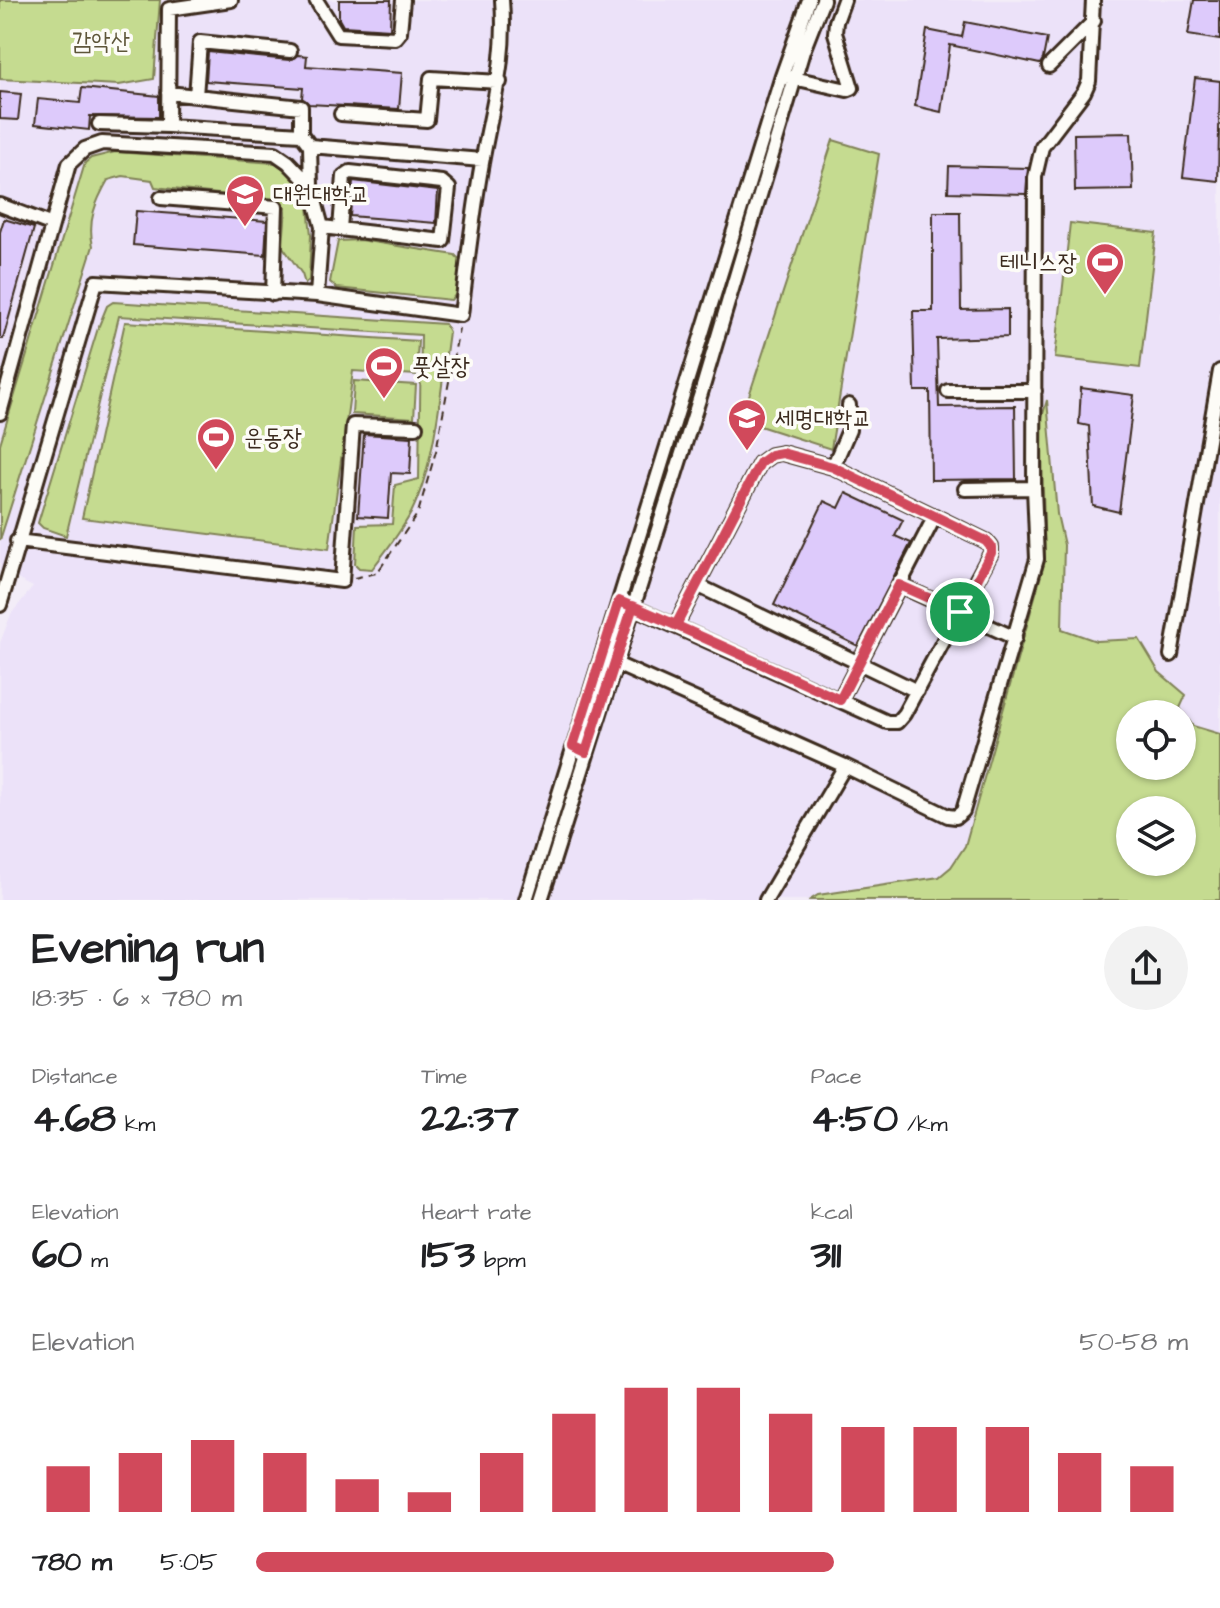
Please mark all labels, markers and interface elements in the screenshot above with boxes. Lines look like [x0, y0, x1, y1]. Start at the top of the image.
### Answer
park label: 감악산 [72, 25, 130, 59]
school or university icon: 대원대학교 [224, 173, 266, 228]
place label: 대원대학교 [273, 178, 370, 212]
sports icon: 테니스장 [1084, 241, 1126, 296]
place label: 테니스장 [1000, 246, 1077, 280]
sports icon: 풋살장 [363, 345, 405, 400]
place label: 풋살장 [412, 350, 470, 384]
school or university icon: 세명대학교 [726, 397, 768, 452]
place label: 세명대학교 [775, 402, 872, 436]
sports icon: 운동장 [195, 416, 237, 471]
place label: 운동장 [244, 421, 302, 455]
pin [926, 578, 994, 646]
icon: arrive [938, 590, 982, 634]
map controls [1116, 700, 1196, 876]
button: locate [1116, 700, 1196, 780]
button: layers [1116, 796, 1196, 876]
text: Evening run [32, 919, 264, 980]
button: share [1104, 926, 1188, 1010]
text: 18:35 · 6 × 780 m [32, 980, 242, 1016]
text: Distance [32, 1061, 118, 1092]
text: Time [421, 1061, 467, 1092]
text: Pace [811, 1061, 862, 1092]
text: 4.68 [32, 1092, 116, 1147]
text: 22:37 [421, 1092, 519, 1147]
text: 4:50 [811, 1092, 898, 1147]
text: km [116, 1109, 155, 1140]
text: /km [898, 1109, 948, 1140]
text: Elevation [32, 1197, 119, 1228]
text: Heart rate [421, 1197, 532, 1228]
text: kcal [811, 1197, 853, 1228]
text: 60 [32, 1228, 82, 1283]
text: 153 [421, 1228, 475, 1283]
text: 311 [811, 1228, 841, 1283]
text: m [82, 1245, 108, 1276]
text: bpm [475, 1245, 526, 1276]
text: Elevation [32, 1324, 134, 1360]
text: 50–58 m [1079, 1324, 1188, 1360]
text: 780 m [32, 1544, 112, 1580]
text: 5:05 [160, 1544, 218, 1580]

